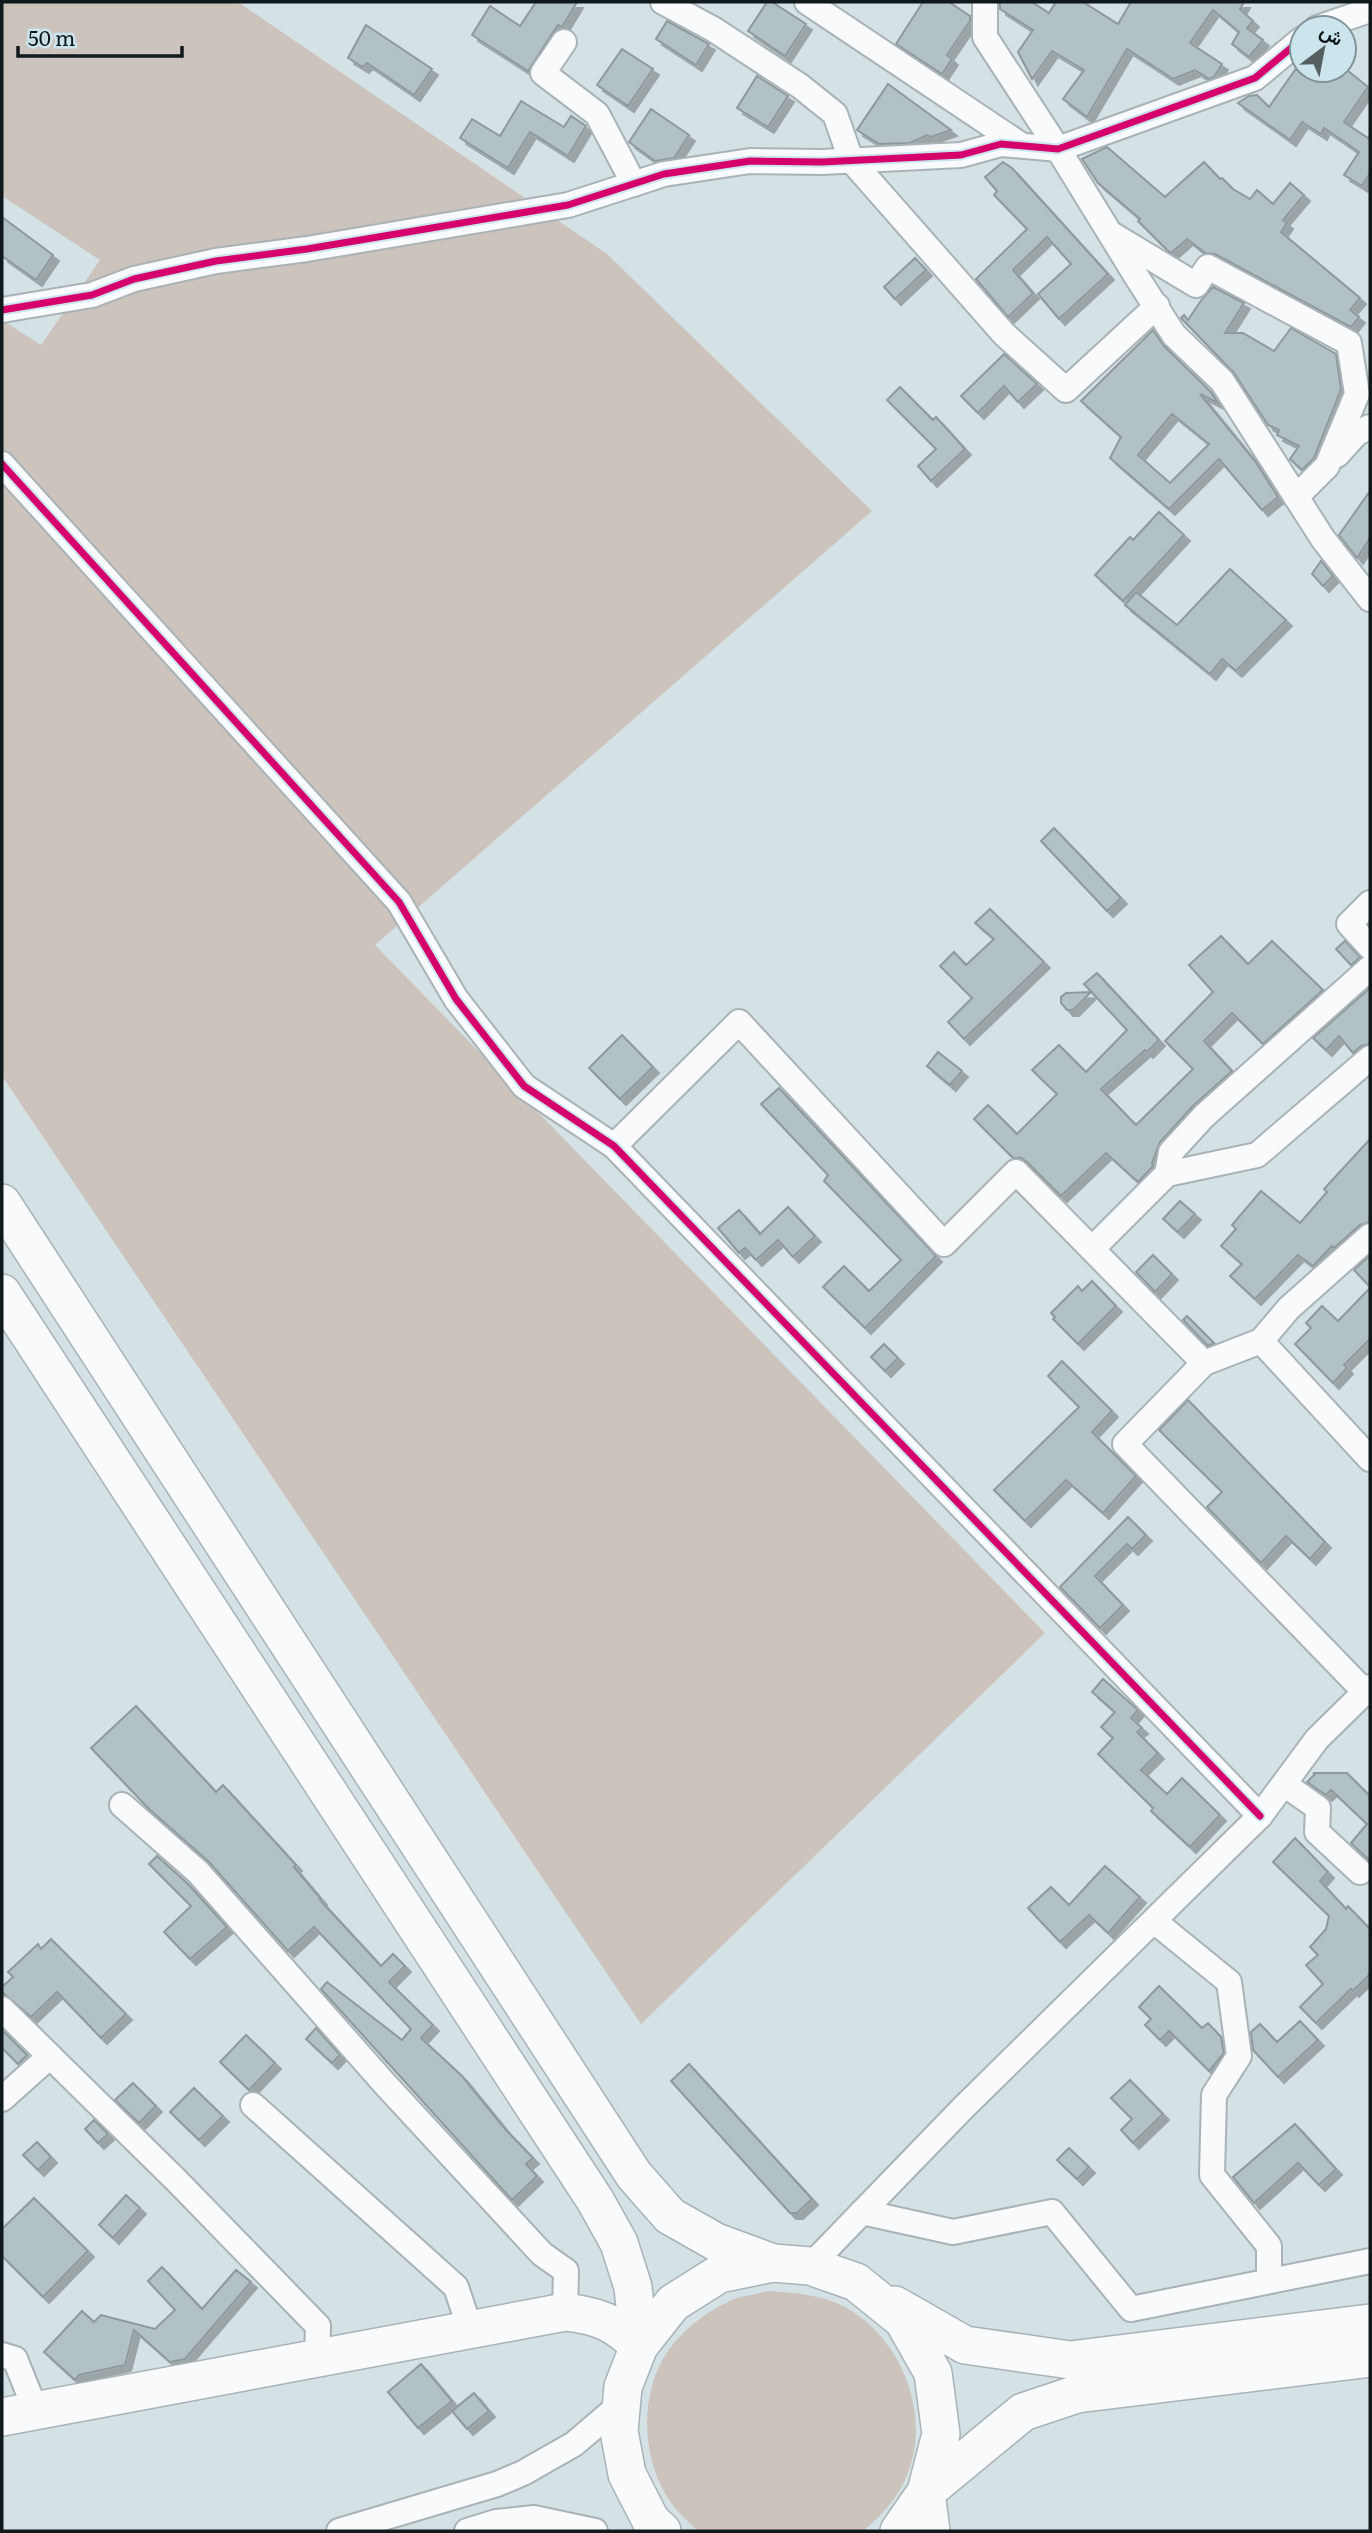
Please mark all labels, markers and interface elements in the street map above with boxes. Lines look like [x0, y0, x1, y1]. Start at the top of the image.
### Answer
scale bar [18, 14, 182, 58]
north arrow [1288, 14, 1358, 84]
text: ش [1315, 16, 1350, 52]
text: 50 m [28, 21, 75, 52]

